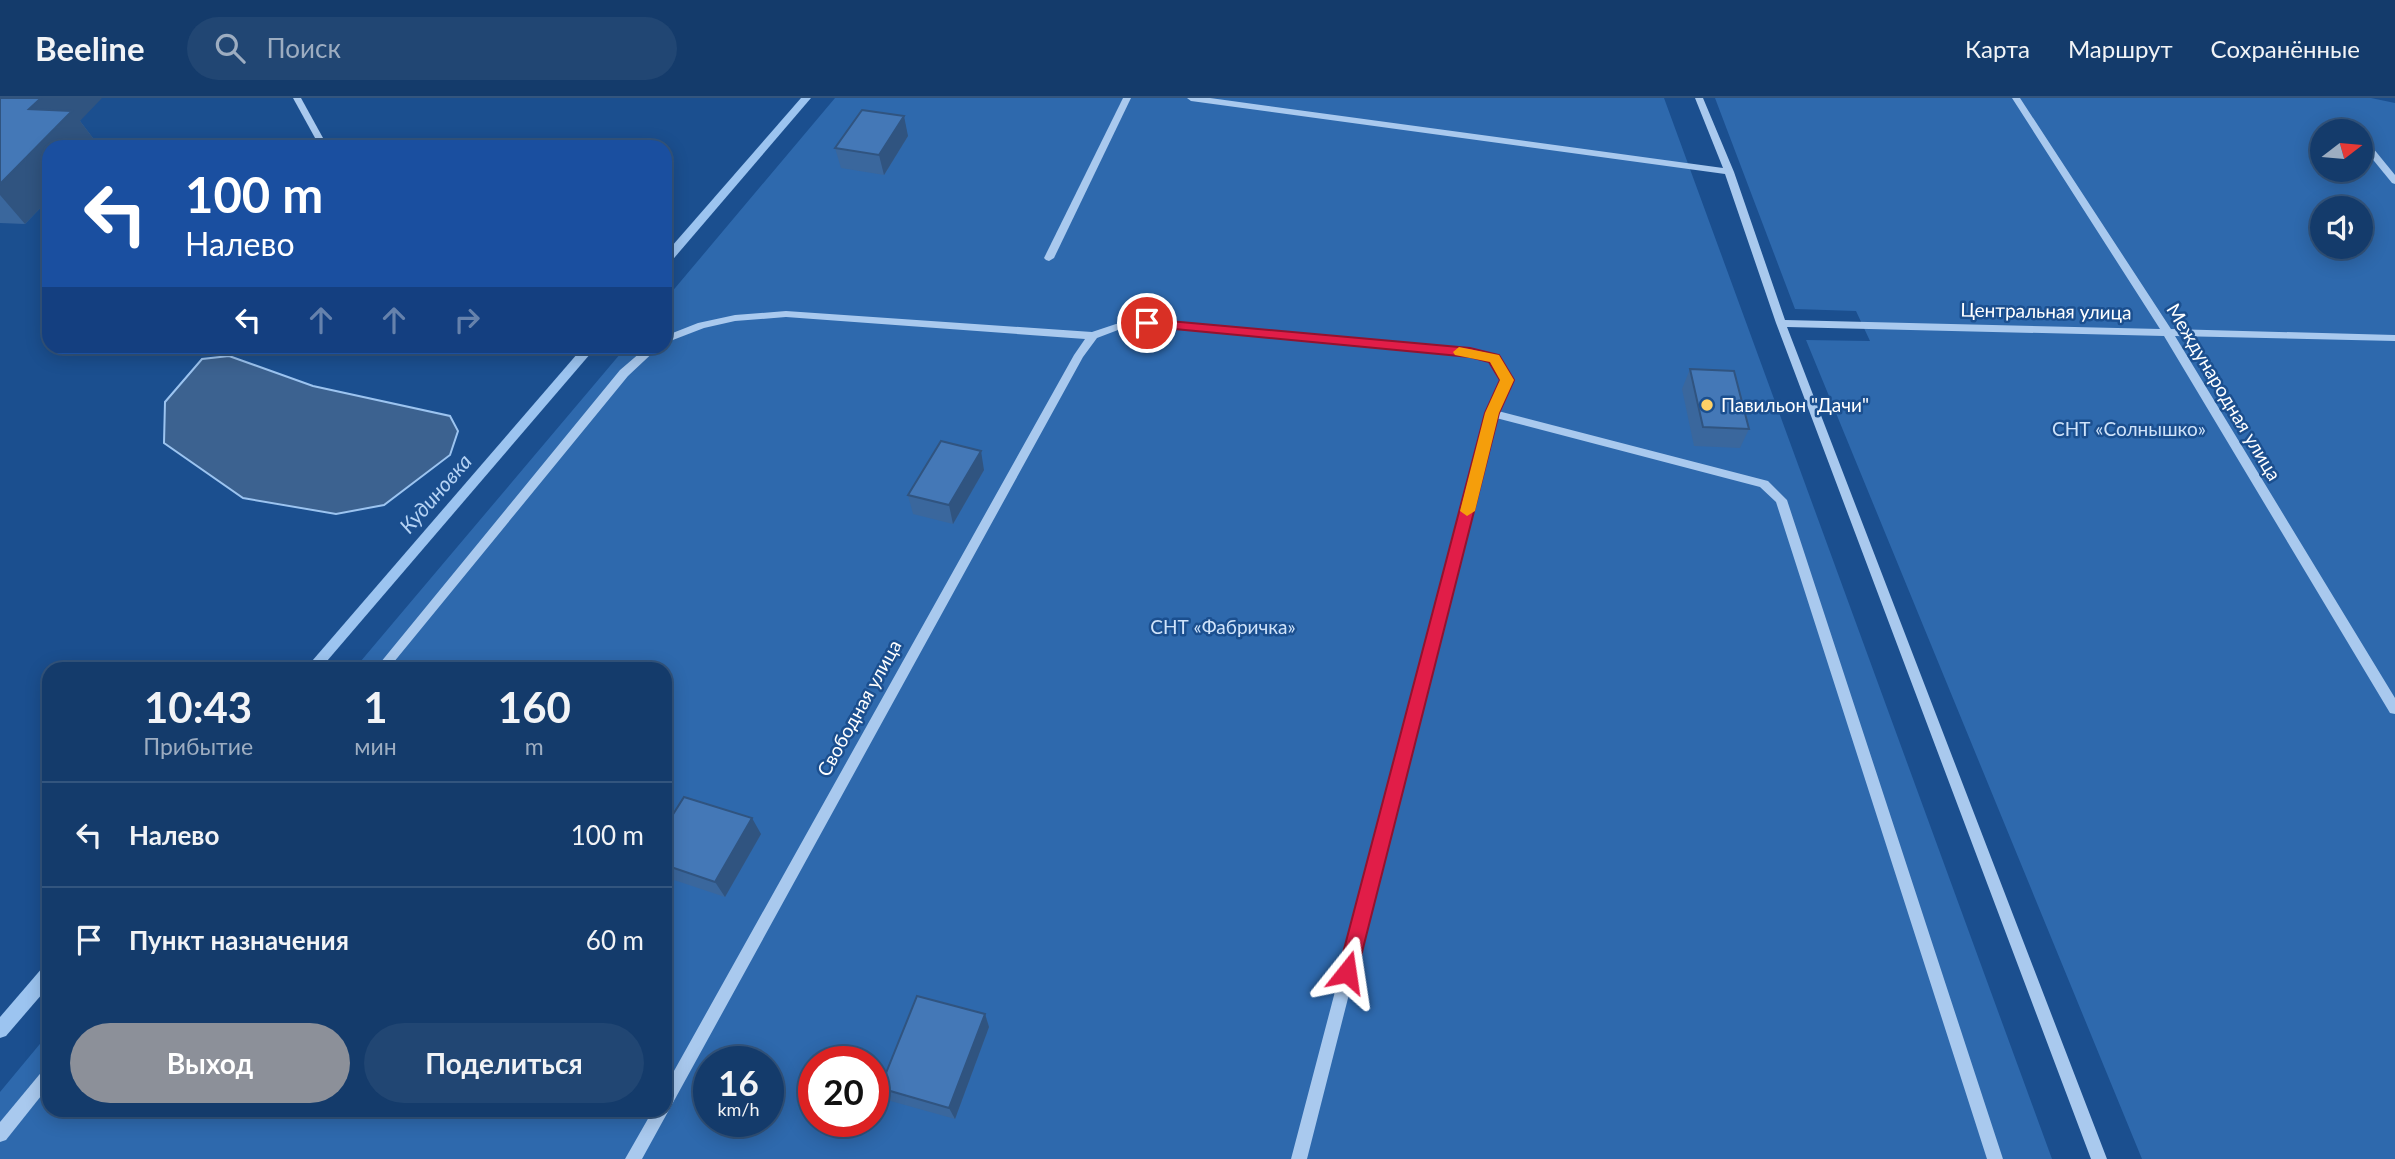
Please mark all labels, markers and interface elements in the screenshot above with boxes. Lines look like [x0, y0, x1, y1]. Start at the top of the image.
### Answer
search box [187, 17, 677, 80]
text: Beeline [35, 28, 145, 68]
icon: search [211, 29, 249, 67]
text: Поиск [267, 32, 341, 64]
text: Карта [1965, 34, 2030, 63]
text: Маршрут [2068, 34, 2173, 63]
text: Сохранённые [2211, 34, 2360, 63]
north arrow [2310, 119, 2373, 182]
map controls [2310, 119, 2373, 259]
text: 100 m [185, 165, 323, 223]
icon: left [70, 168, 161, 259]
button: sound [2310, 196, 2373, 259]
text: Налево [185, 224, 295, 263]
pin [1117, 293, 1177, 353]
street label: Центральная улица [1960, 298, 2132, 323]
street label: Международная улица [2162, 299, 2286, 484]
icon: left [229, 301, 267, 339]
icon: ahead [302, 301, 340, 339]
icon: ahead [375, 301, 413, 339]
icon: right [448, 301, 486, 339]
icon: arrive [1128, 304, 1166, 342]
place label: Павильон "Дачи" [1721, 393, 1869, 416]
marker: Павильон "Дачи" [1699, 397, 1715, 413]
park label: СНТ «Солнышко» [2052, 417, 2206, 440]
water label: Кудиновка [394, 448, 476, 538]
park label: СНТ «Фабричка» [1150, 615, 1296, 638]
street label: Свободная улица [812, 636, 906, 780]
text: 10:43 [144, 682, 252, 732]
text: 1 [363, 682, 388, 732]
text: 160 [498, 682, 571, 732]
text: Прибытие [143, 732, 253, 760]
text: мин [354, 732, 397, 760]
text: m [525, 732, 544, 760]
icon: left [70, 816, 108, 854]
text: Налево [129, 819, 219, 851]
text: 100 m [571, 819, 644, 851]
icon: arrive [70, 921, 108, 959]
text: Пункт назначения [129, 924, 349, 956]
text: 60 m [586, 924, 644, 956]
position arrow [1310, 935, 1384, 1009]
button: Выход [70, 1023, 350, 1103]
button: Поделиться [364, 1023, 644, 1103]
speed limit sign: 20 [798, 1046, 889, 1137]
text: 16 [718, 1061, 759, 1103]
text: km/h [717, 1098, 760, 1120]

